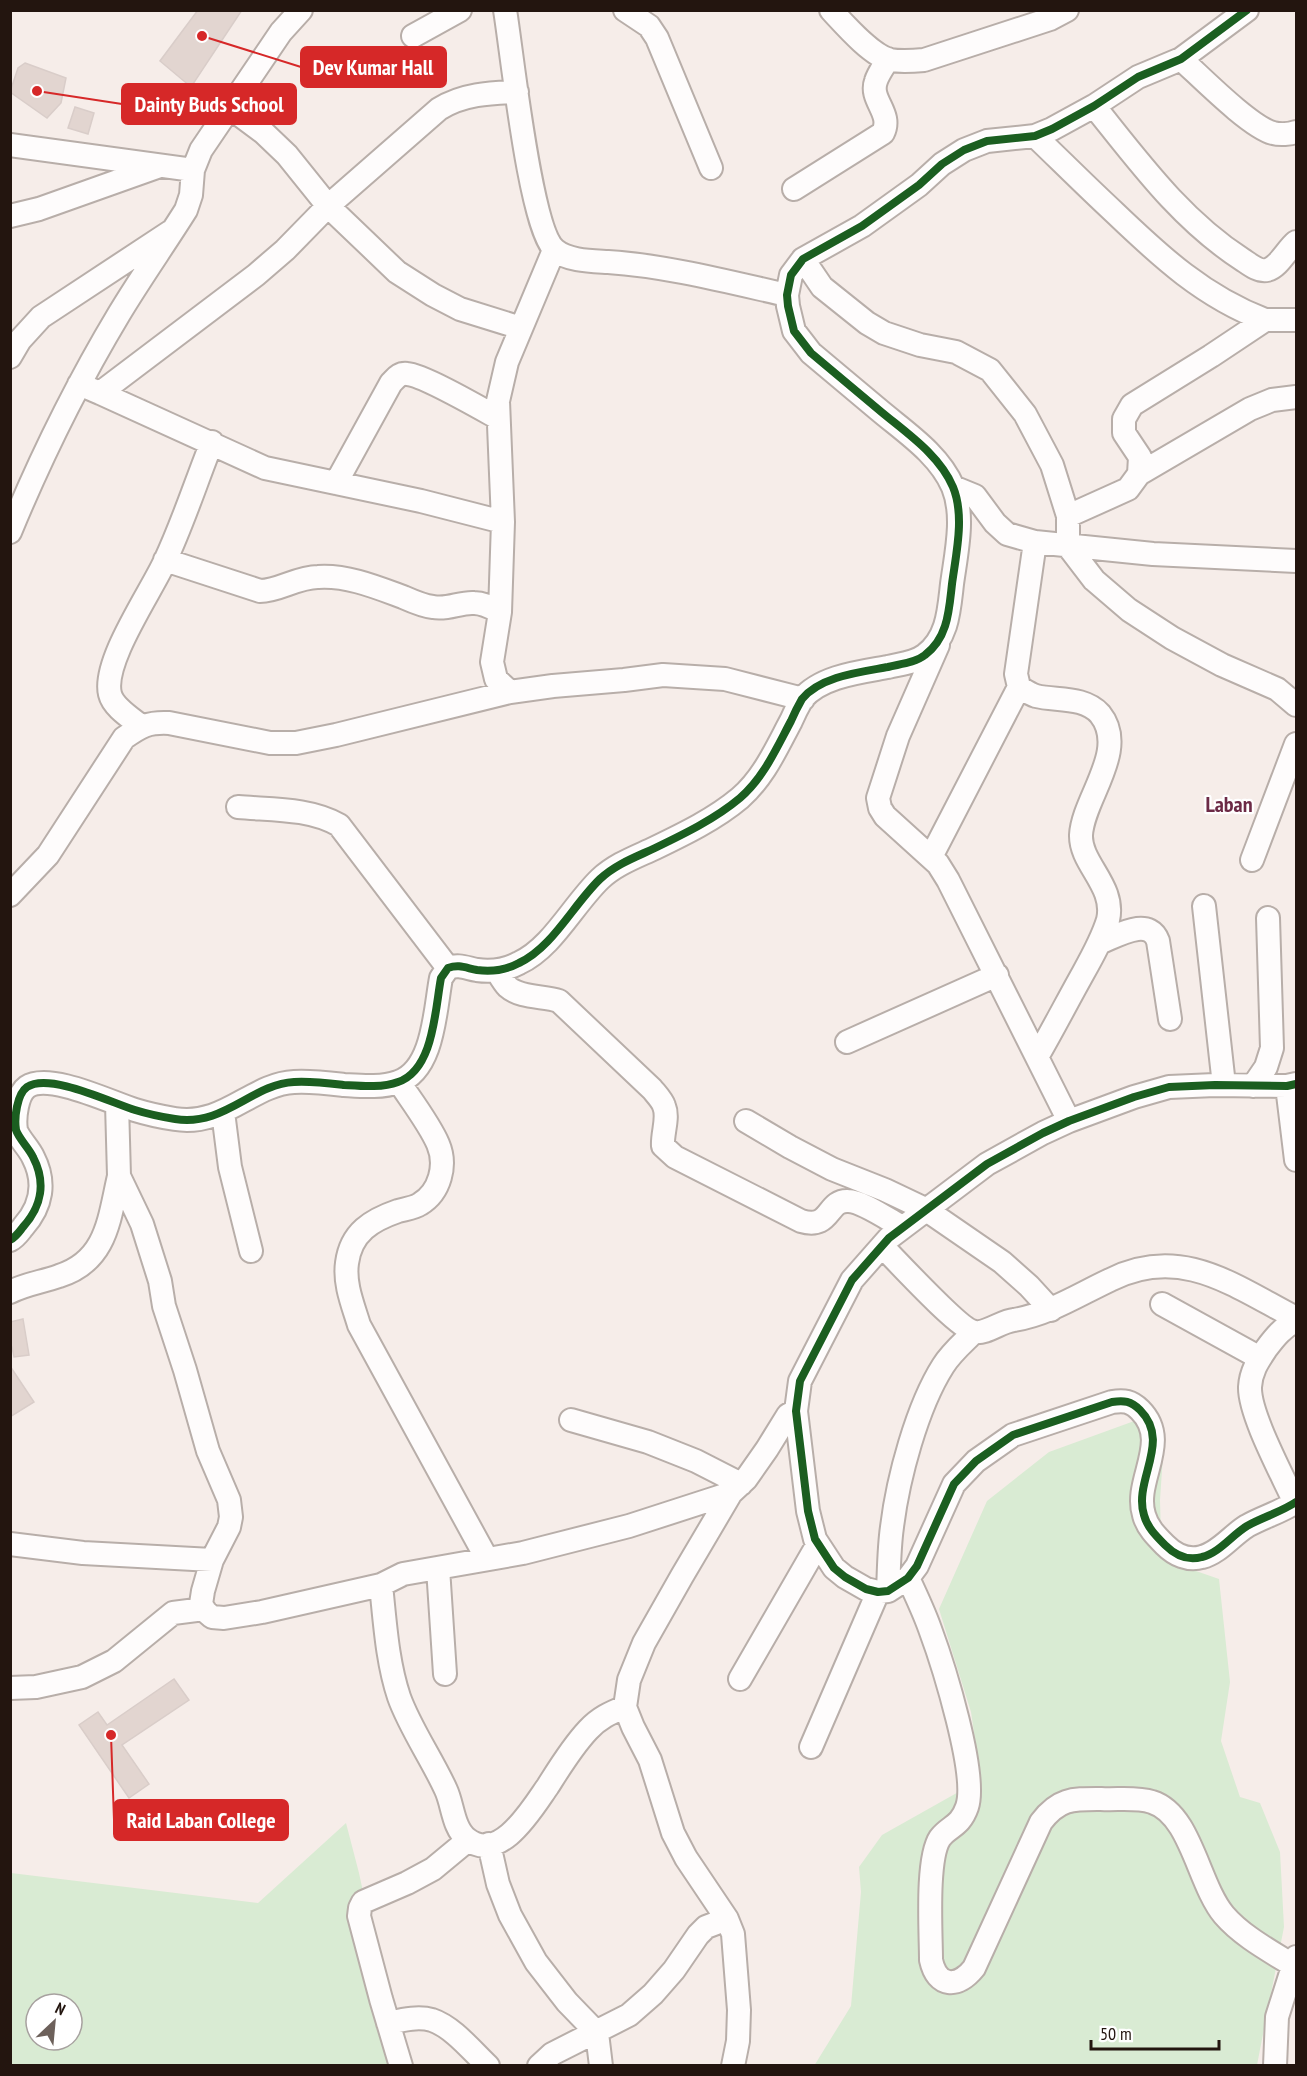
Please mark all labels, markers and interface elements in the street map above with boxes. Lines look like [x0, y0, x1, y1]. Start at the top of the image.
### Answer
callout: Dev Kumar Hall [301, 47, 446, 87]
text: Dev Kumar Hall [313, 53, 434, 81]
callout: Dainty Buds School [122, 84, 296, 124]
text: Dainty Buds School [134, 90, 284, 118]
district label: Laban [1205, 790, 1253, 818]
callout: Raid Laban College [114, 1800, 288, 1840]
text: Raid Laban College [126, 1806, 276, 1834]
north arrow [24, 1992, 84, 2052]
text: N [52, 1998, 69, 2019]
scale bar [1091, 2013, 1218, 2051]
text: 50 m [1100, 2022, 1132, 2045]

